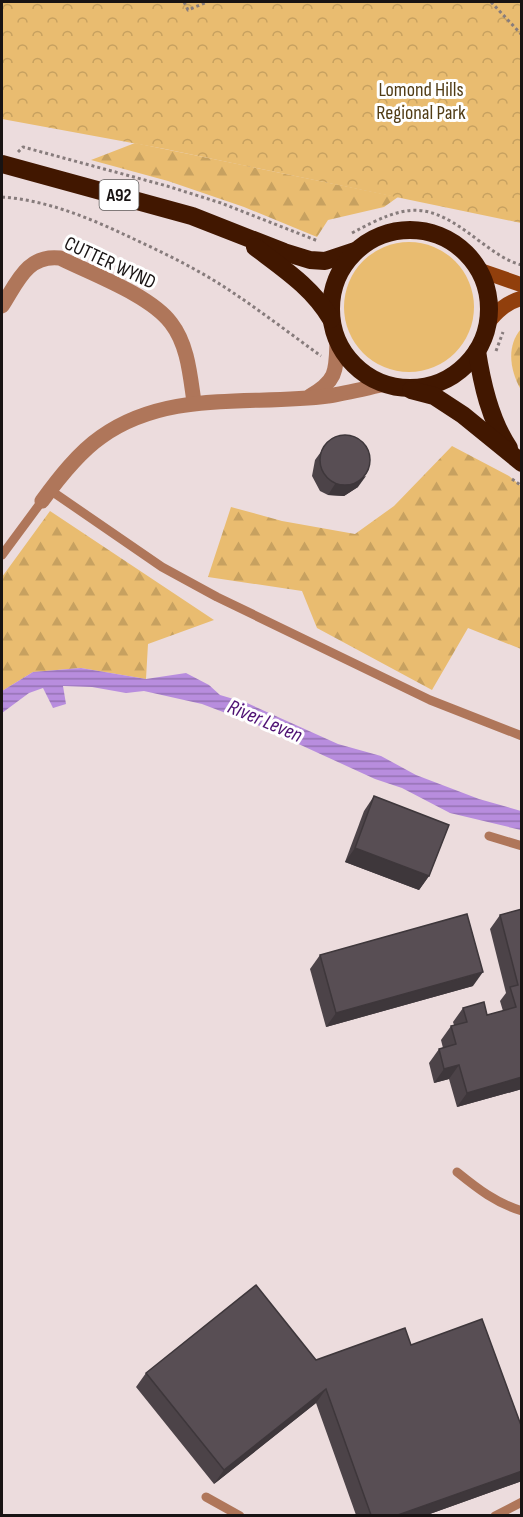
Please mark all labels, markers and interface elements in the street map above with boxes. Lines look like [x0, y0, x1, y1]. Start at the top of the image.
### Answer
park label: Lomond Hills Regional Park [376, 78, 466, 125]
road number: A92 [100, 180, 138, 210]
street label: CUTTER WYND [60, 231, 160, 295]
water label: River Leven [224, 694, 306, 748]

